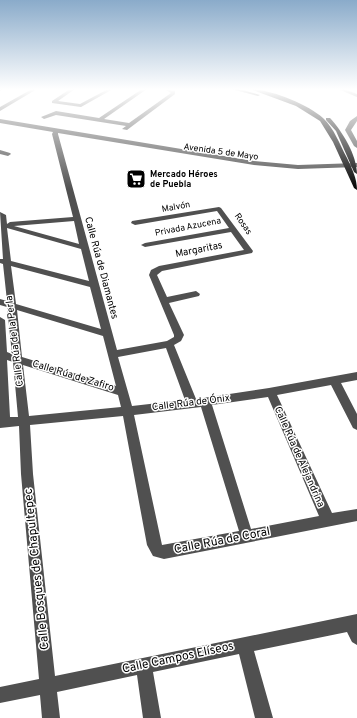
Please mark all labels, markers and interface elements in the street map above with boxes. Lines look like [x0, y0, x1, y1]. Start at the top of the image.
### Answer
street label: Avenida 5 de Mayo [183, 141, 259, 163]
supermarket icon: Mercado Héroes de Puebla [125, 168, 147, 190]
place label: Mercado Héroes de Puebla [150, 169, 218, 190]
street label: Malvón [161, 199, 191, 215]
street label: Rosas [232, 211, 254, 237]
street label: Calle Rúa de Diamantes [81, 215, 121, 321]
street label: Privada Azucena [154, 215, 222, 239]
street label: Margaritas [174, 239, 224, 261]
street label: Calle Rúa de la Perla [3, 295, 27, 387]
street label: Calle Rúa de Zafiro [31, 357, 116, 395]
street label: Calle Rúa de Ónix [151, 392, 231, 414]
street label: Calle Rúa de Alejandrina [271, 405, 327, 509]
street label: Calle Bosques de Chapultepec [21, 487, 53, 651]
street label: Calle Rúa de Coral [173, 524, 271, 558]
street label: Calle Campos Elíseos [121, 638, 235, 678]

